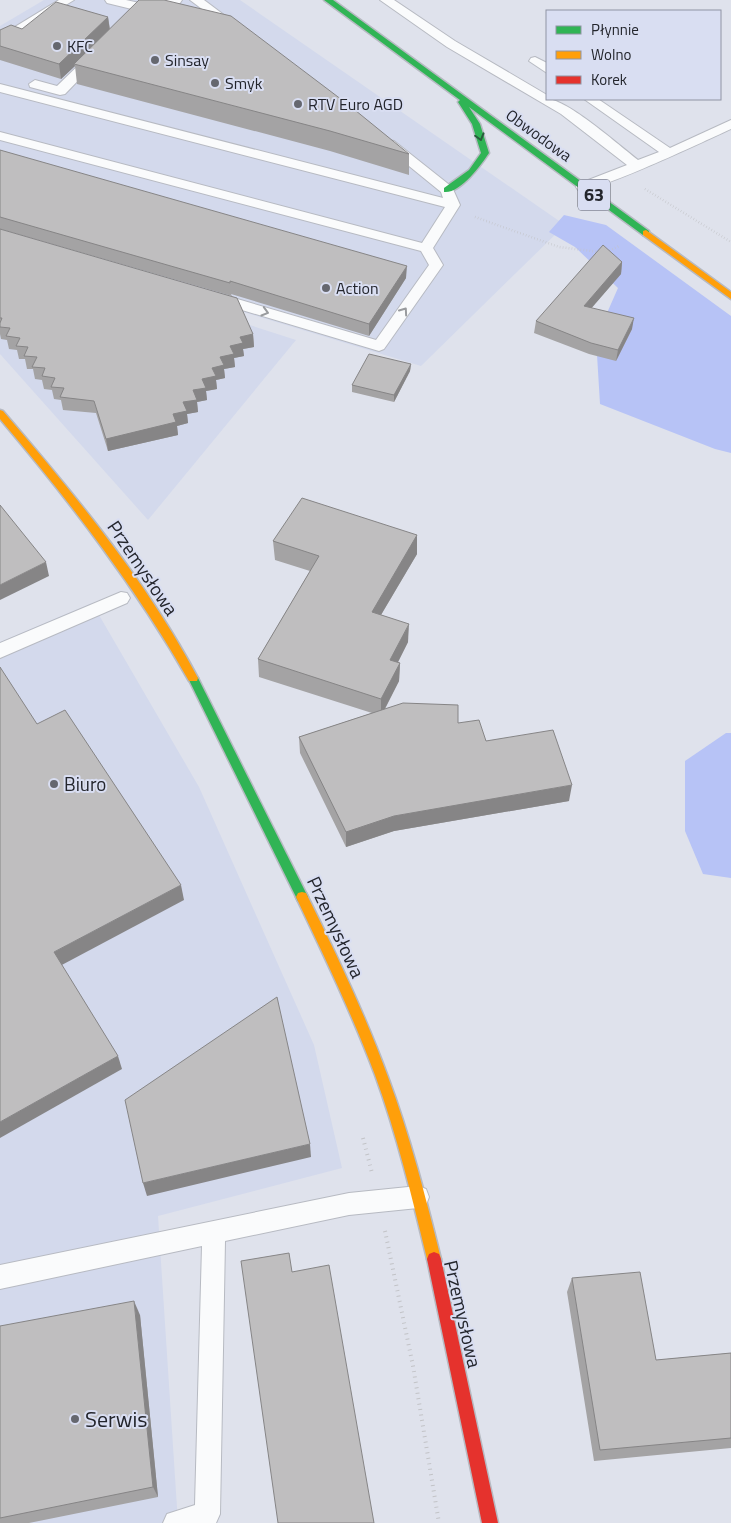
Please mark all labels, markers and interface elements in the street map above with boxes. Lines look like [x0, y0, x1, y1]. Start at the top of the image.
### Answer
legend [546, 10, 721, 100]
text: Płynnie [591, 18, 639, 41]
place label: KFC [67, 34, 93, 58]
marker: KFC [51, 40, 63, 52]
text: Wolno [591, 43, 631, 66]
place label: Sinsay [165, 48, 209, 72]
marker: Sinsay [149, 54, 161, 66]
text: Korek [591, 68, 627, 91]
place label: Smyk [225, 71, 263, 95]
marker: Smyk [209, 77, 221, 89]
place label: RTV Euro AGD [308, 92, 403, 116]
marker: RTV Euro AGD [292, 98, 304, 110]
street label: Obwodowa [501, 103, 577, 167]
one-way arrow [475, 133, 485, 141]
road number: 63 [578, 180, 610, 210]
place label: Action [336, 276, 379, 300]
marker: Action [320, 282, 332, 294]
one-way arrow [260, 307, 269, 317]
one-way arrow [398, 307, 407, 316]
street label: Przemysłowa [101, 514, 186, 622]
place label: Biuro [64, 769, 106, 798]
marker: Biuro [48, 778, 60, 790]
street label: Przemysłowa [300, 871, 373, 983]
street label: Przemysłowa [437, 1257, 490, 1371]
place label: Serwis [85, 1402, 147, 1436]
marker: Serwis [69, 1413, 81, 1425]

